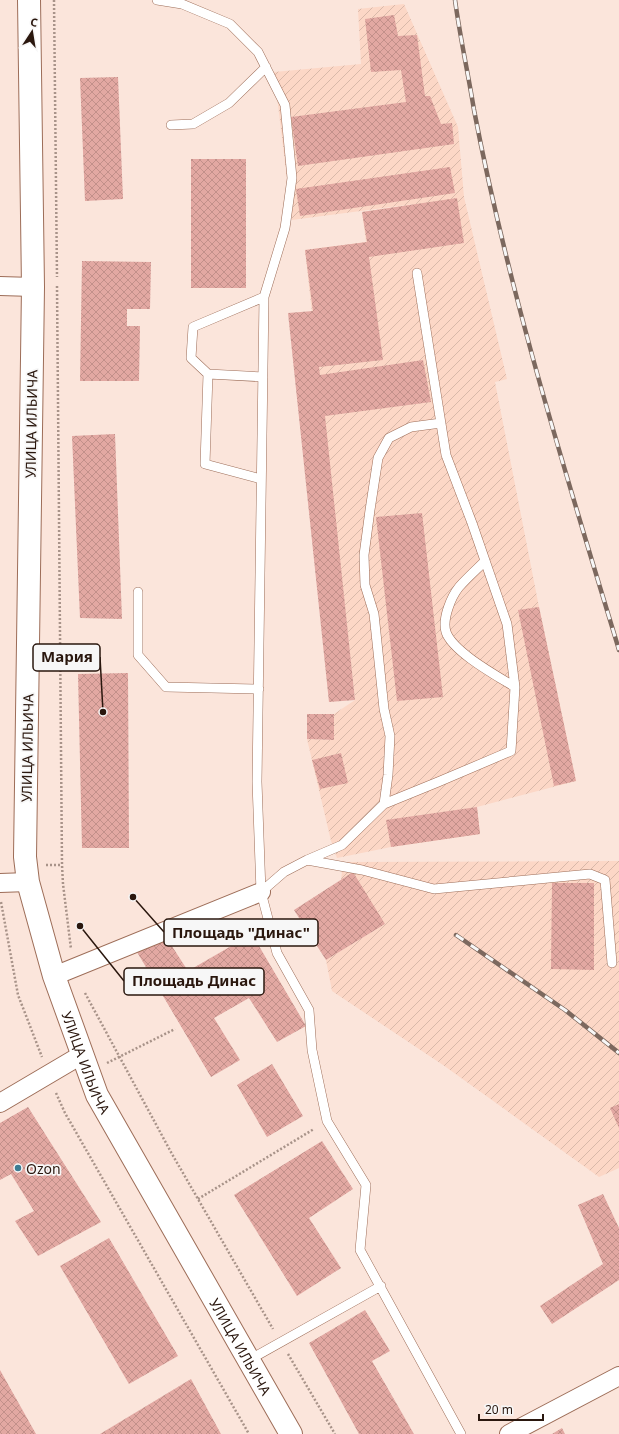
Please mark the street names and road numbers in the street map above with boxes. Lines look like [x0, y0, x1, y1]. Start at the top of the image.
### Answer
street label: УЛИЦА ИЛЬИЧА [21, 370, 41, 478]
street label: УЛИЦА ИЛЬИЧА [17, 694, 37, 802]
street label: УЛИЦА ИЛЬИЧА [58, 1008, 115, 1117]
street label: УЛИЦА ИЛЬИЧА [206, 1295, 276, 1398]

